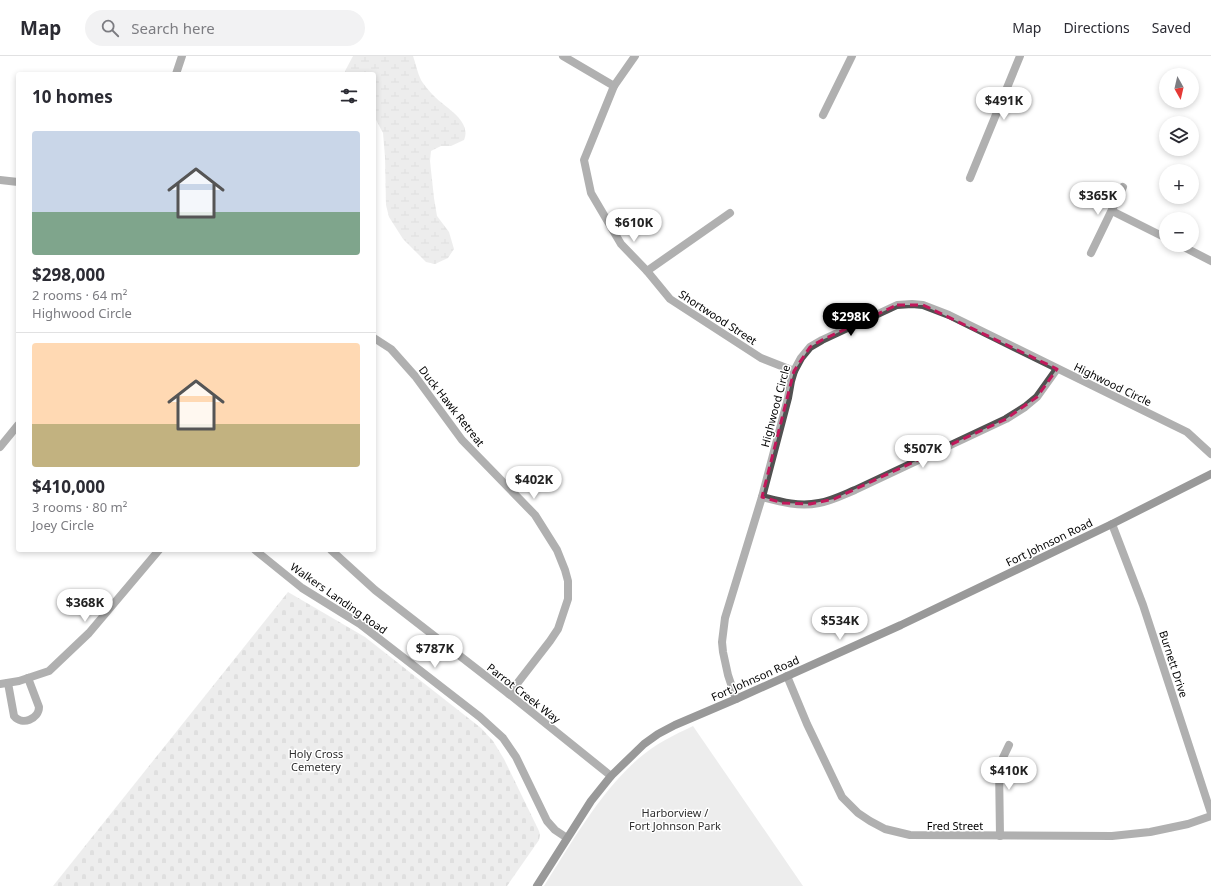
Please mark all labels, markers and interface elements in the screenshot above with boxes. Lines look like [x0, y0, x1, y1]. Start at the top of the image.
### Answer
search box [85, 10, 365, 46]
text: Map [20, 15, 61, 41]
icon: search [99, 17, 121, 39]
text: Search here [131, 18, 215, 38]
text: Map [1012, 18, 1041, 37]
text: Directions [1063, 18, 1130, 37]
text: Saved [1152, 18, 1191, 37]
north arrow [1159, 68, 1199, 108]
map controls [1159, 68, 1199, 252]
text: 10 homes [32, 85, 113, 108]
icon: filters [338, 85, 360, 107]
pin: $491K [976, 87, 1032, 121]
text: $491K [985, 91, 1023, 109]
button: layers [1159, 116, 1199, 156]
icon: home [160, 157, 232, 229]
button: + [1159, 164, 1199, 204]
pin: $365K [1070, 182, 1126, 216]
text: $365K [1079, 186, 1117, 204]
pin: $610K [606, 209, 662, 243]
button: − [1159, 212, 1199, 252]
text: $610K [615, 213, 653, 231]
text: $298,000 [32, 263, 105, 286]
text: 2 rooms · 64 m² [32, 286, 127, 304]
street label: Shortwood Street [676, 286, 760, 348]
pin: $298K [823, 303, 879, 337]
text: Highwood Circle [32, 304, 132, 322]
text: $298K [832, 307, 870, 325]
street label: Highwood Circle [1072, 359, 1154, 409]
street label: Duck Hawk Retreat [416, 363, 488, 449]
street label: Highwood Circle [757, 363, 793, 449]
icon: home [160, 369, 232, 441]
pin: $507K [895, 435, 951, 469]
text: $507K [904, 439, 942, 457]
pin: $402K [506, 466, 562, 500]
text: $402K [515, 470, 553, 488]
text: $410,000 [32, 475, 105, 498]
text: 3 rooms · 80 m² [32, 498, 127, 516]
street label: Fort Johnson Road [1003, 514, 1095, 570]
text: Joey Circle [32, 516, 94, 534]
street label: Walkers Landing Road [288, 559, 390, 637]
pin: $368K [57, 589, 113, 623]
text: $368K [66, 593, 104, 611]
pin: $534K [812, 607, 868, 641]
text: $534K [821, 611, 859, 629]
street label: Burnett Drive [1156, 629, 1192, 699]
pin: $787K [407, 635, 463, 669]
text: $787K [416, 639, 454, 657]
street label: Fort Johnson Road [709, 652, 801, 704]
street label: Parrot Creek Way [484, 660, 564, 727]
park label: Holy Cross Cemetery [289, 746, 343, 774]
pin: $410K [981, 757, 1037, 791]
text: $410K [990, 761, 1028, 779]
park label: Harborview / Fort Johnson Park [629, 805, 721, 833]
street label: Fred Street [927, 818, 983, 833]

